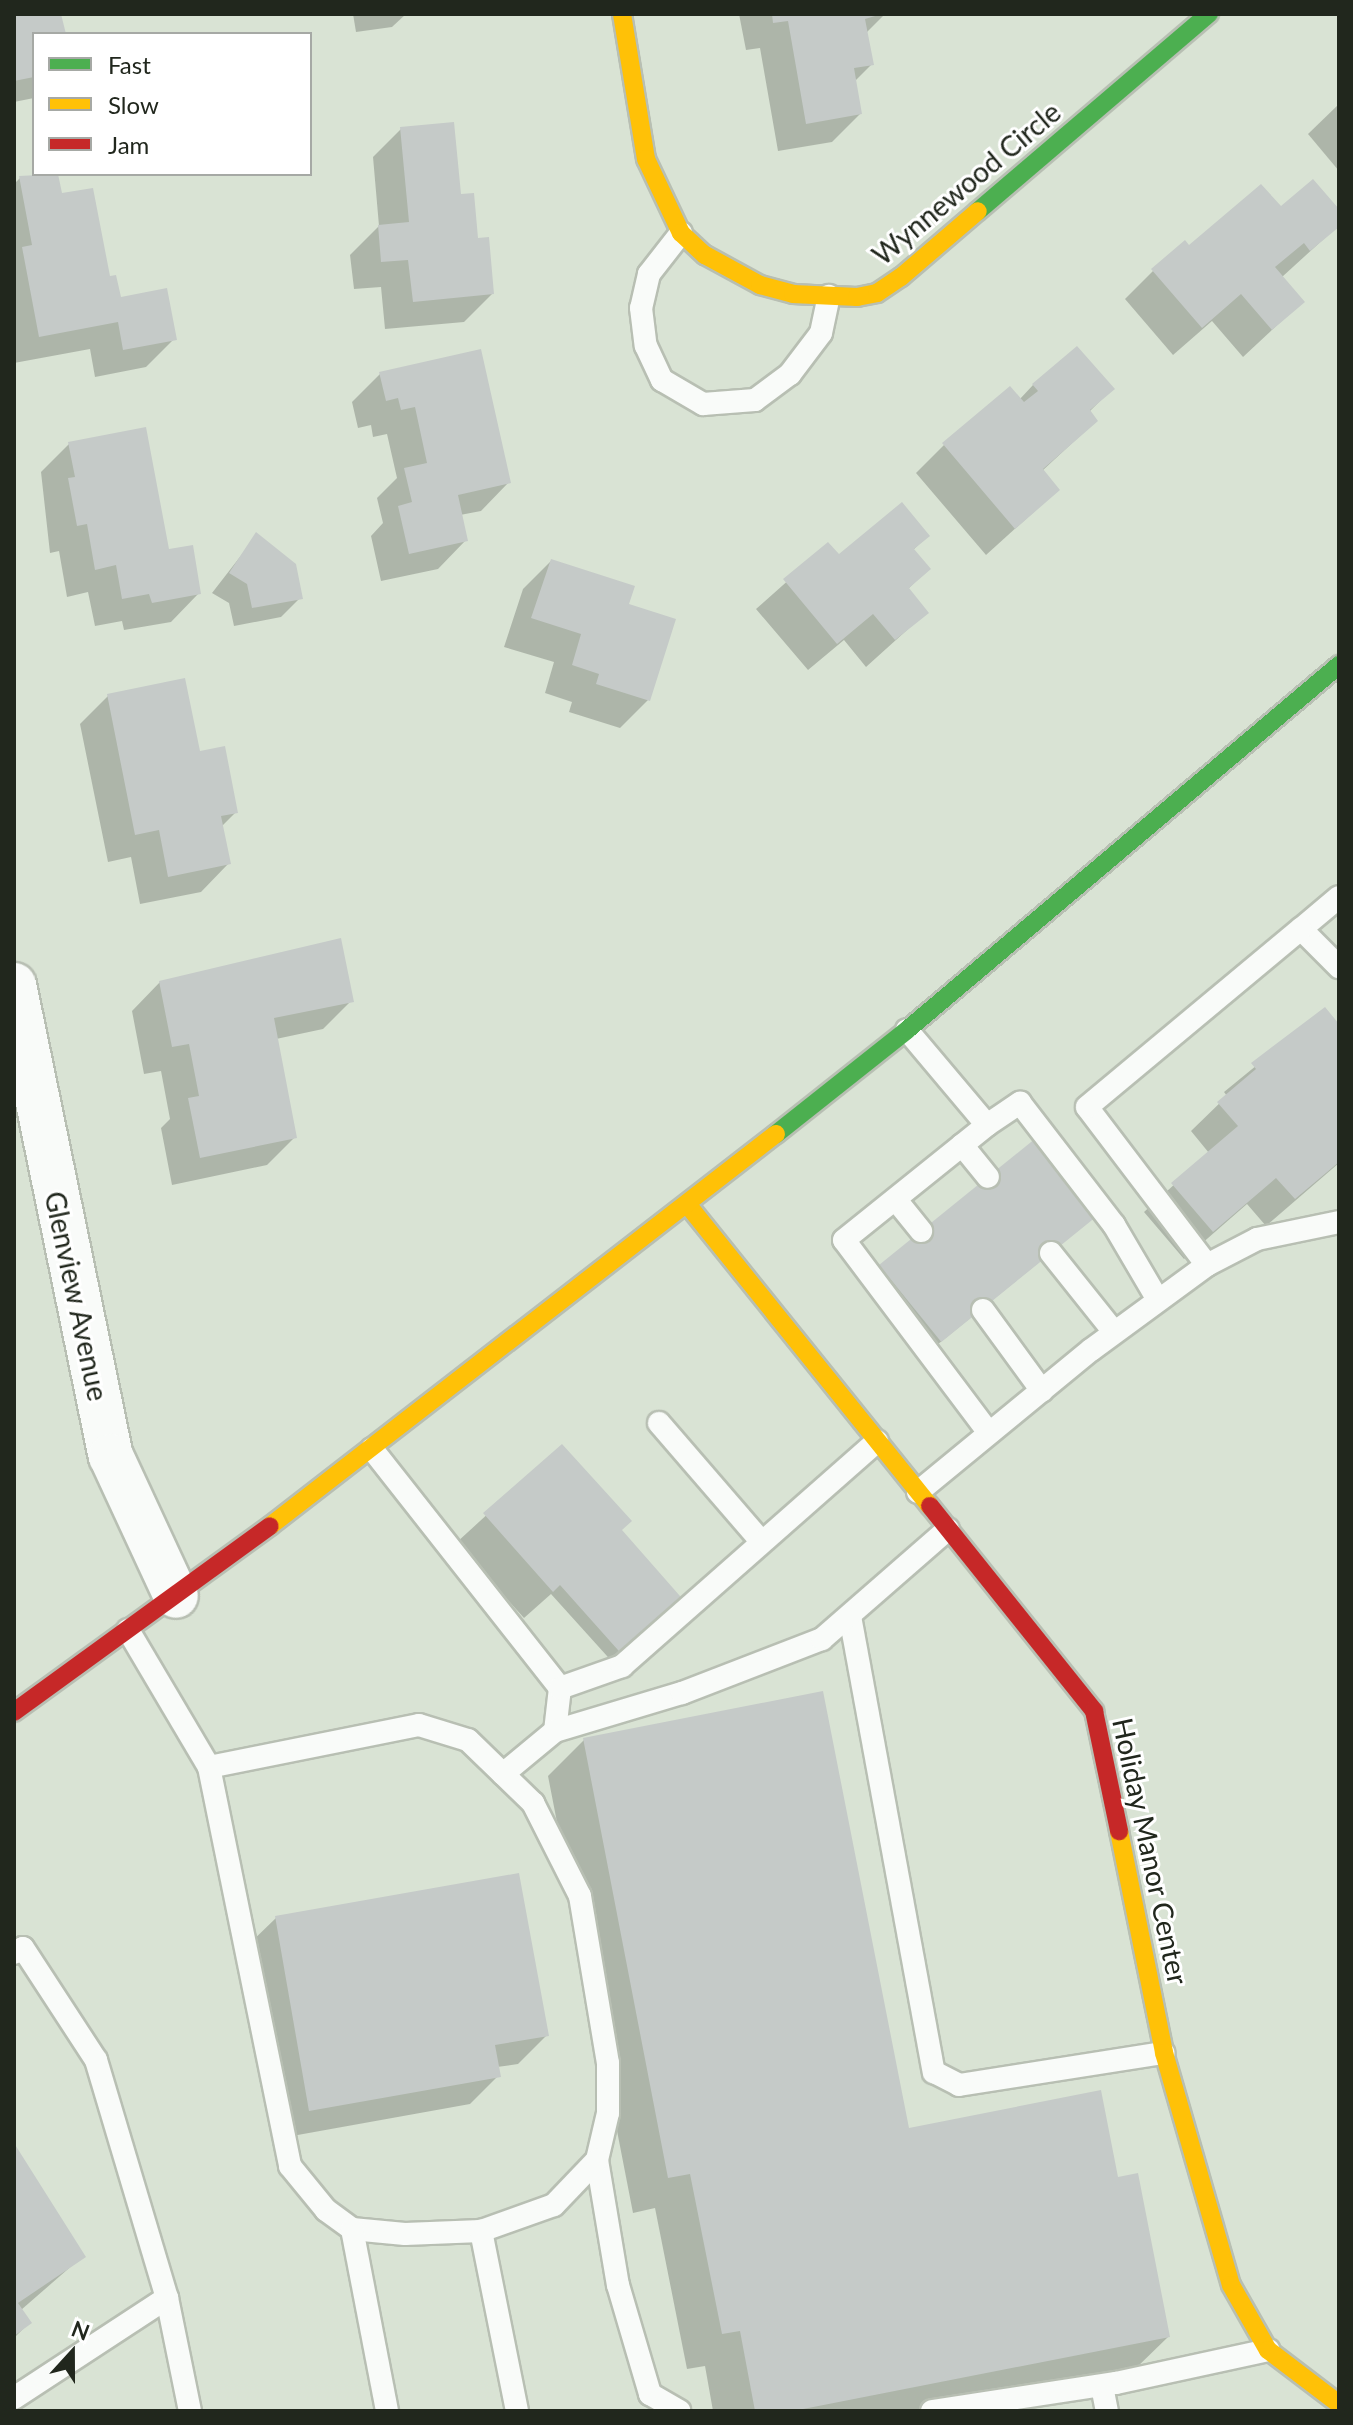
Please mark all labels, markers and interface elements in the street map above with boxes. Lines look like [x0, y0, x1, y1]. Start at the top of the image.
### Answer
legend [32, 32, 312, 176]
text: Fast [108, 50, 151, 79]
text: Slow [108, 90, 159, 119]
street label: Wynnewood Circle [865, 95, 1067, 271]
text: Jam [108, 130, 149, 159]
street label: Glenview Avenue [38, 1187, 116, 1405]
street label: Holiday Manor Center [1106, 1714, 1196, 1988]
north arrow [32, 2313, 112, 2393]
text: N [68, 2314, 94, 2346]

